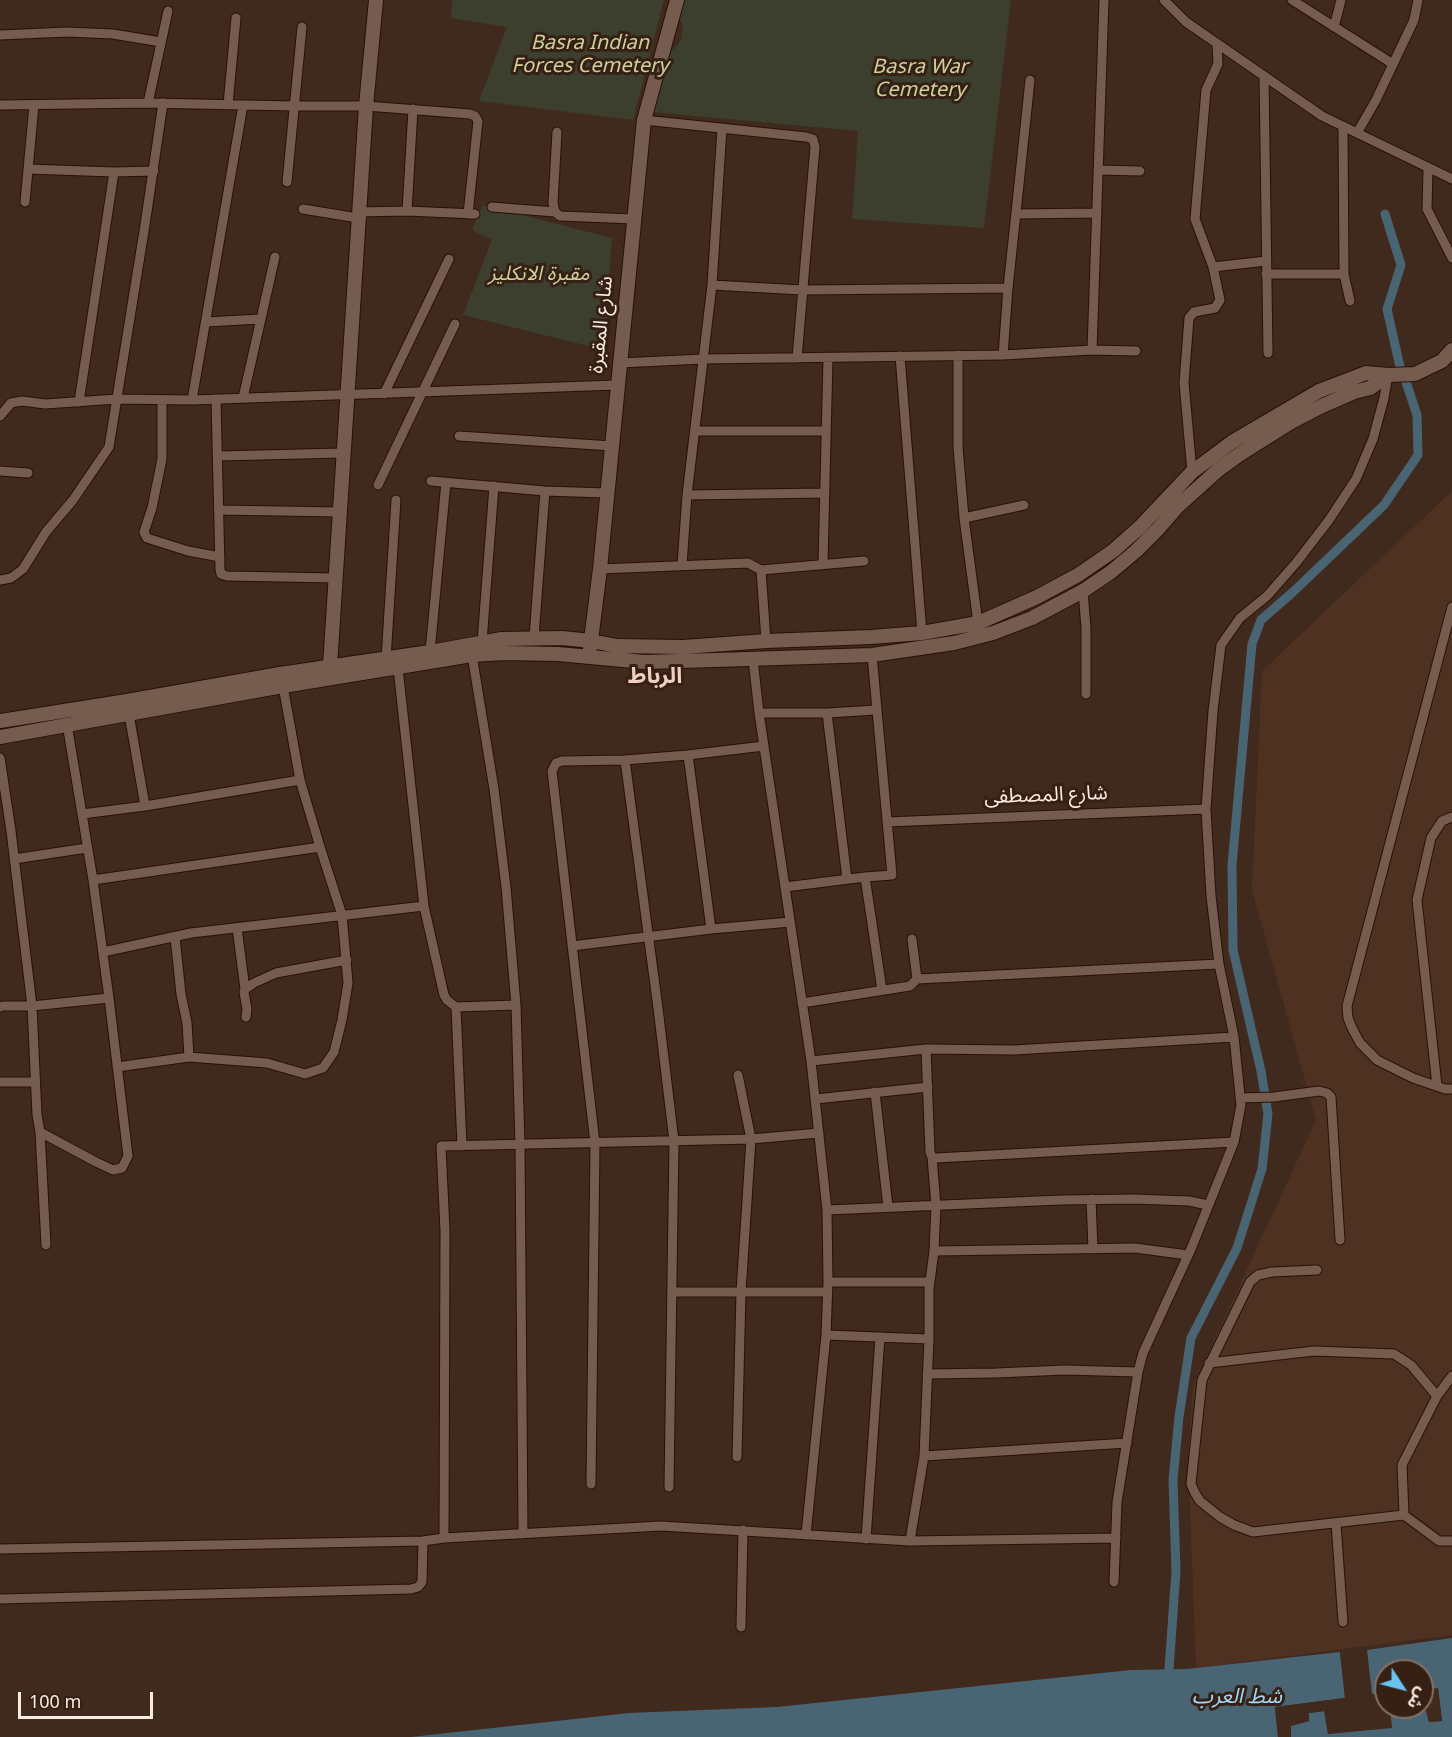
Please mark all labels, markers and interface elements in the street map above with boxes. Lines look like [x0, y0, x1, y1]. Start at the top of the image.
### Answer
park label: Basra Indian Forces Cemetery [512, 34, 668, 81]
park label: Basra War Cemetery [872, 58, 968, 105]
park label: مقبرة الانكليز [489, 265, 589, 289]
street label: شارع المقبرة [587, 275, 621, 375]
district label: الرباط [628, 667, 682, 693]
street label: شارع المصطفى [984, 784, 1108, 812]
north arrow [1374, 1659, 1434, 1719]
scale bar [21, 1680, 156, 1718]
text: ش [1397, 1680, 1437, 1717]
text: 100 m [29, 1683, 81, 1721]
water label: شط العرب [1192, 1687, 1282, 1713]

